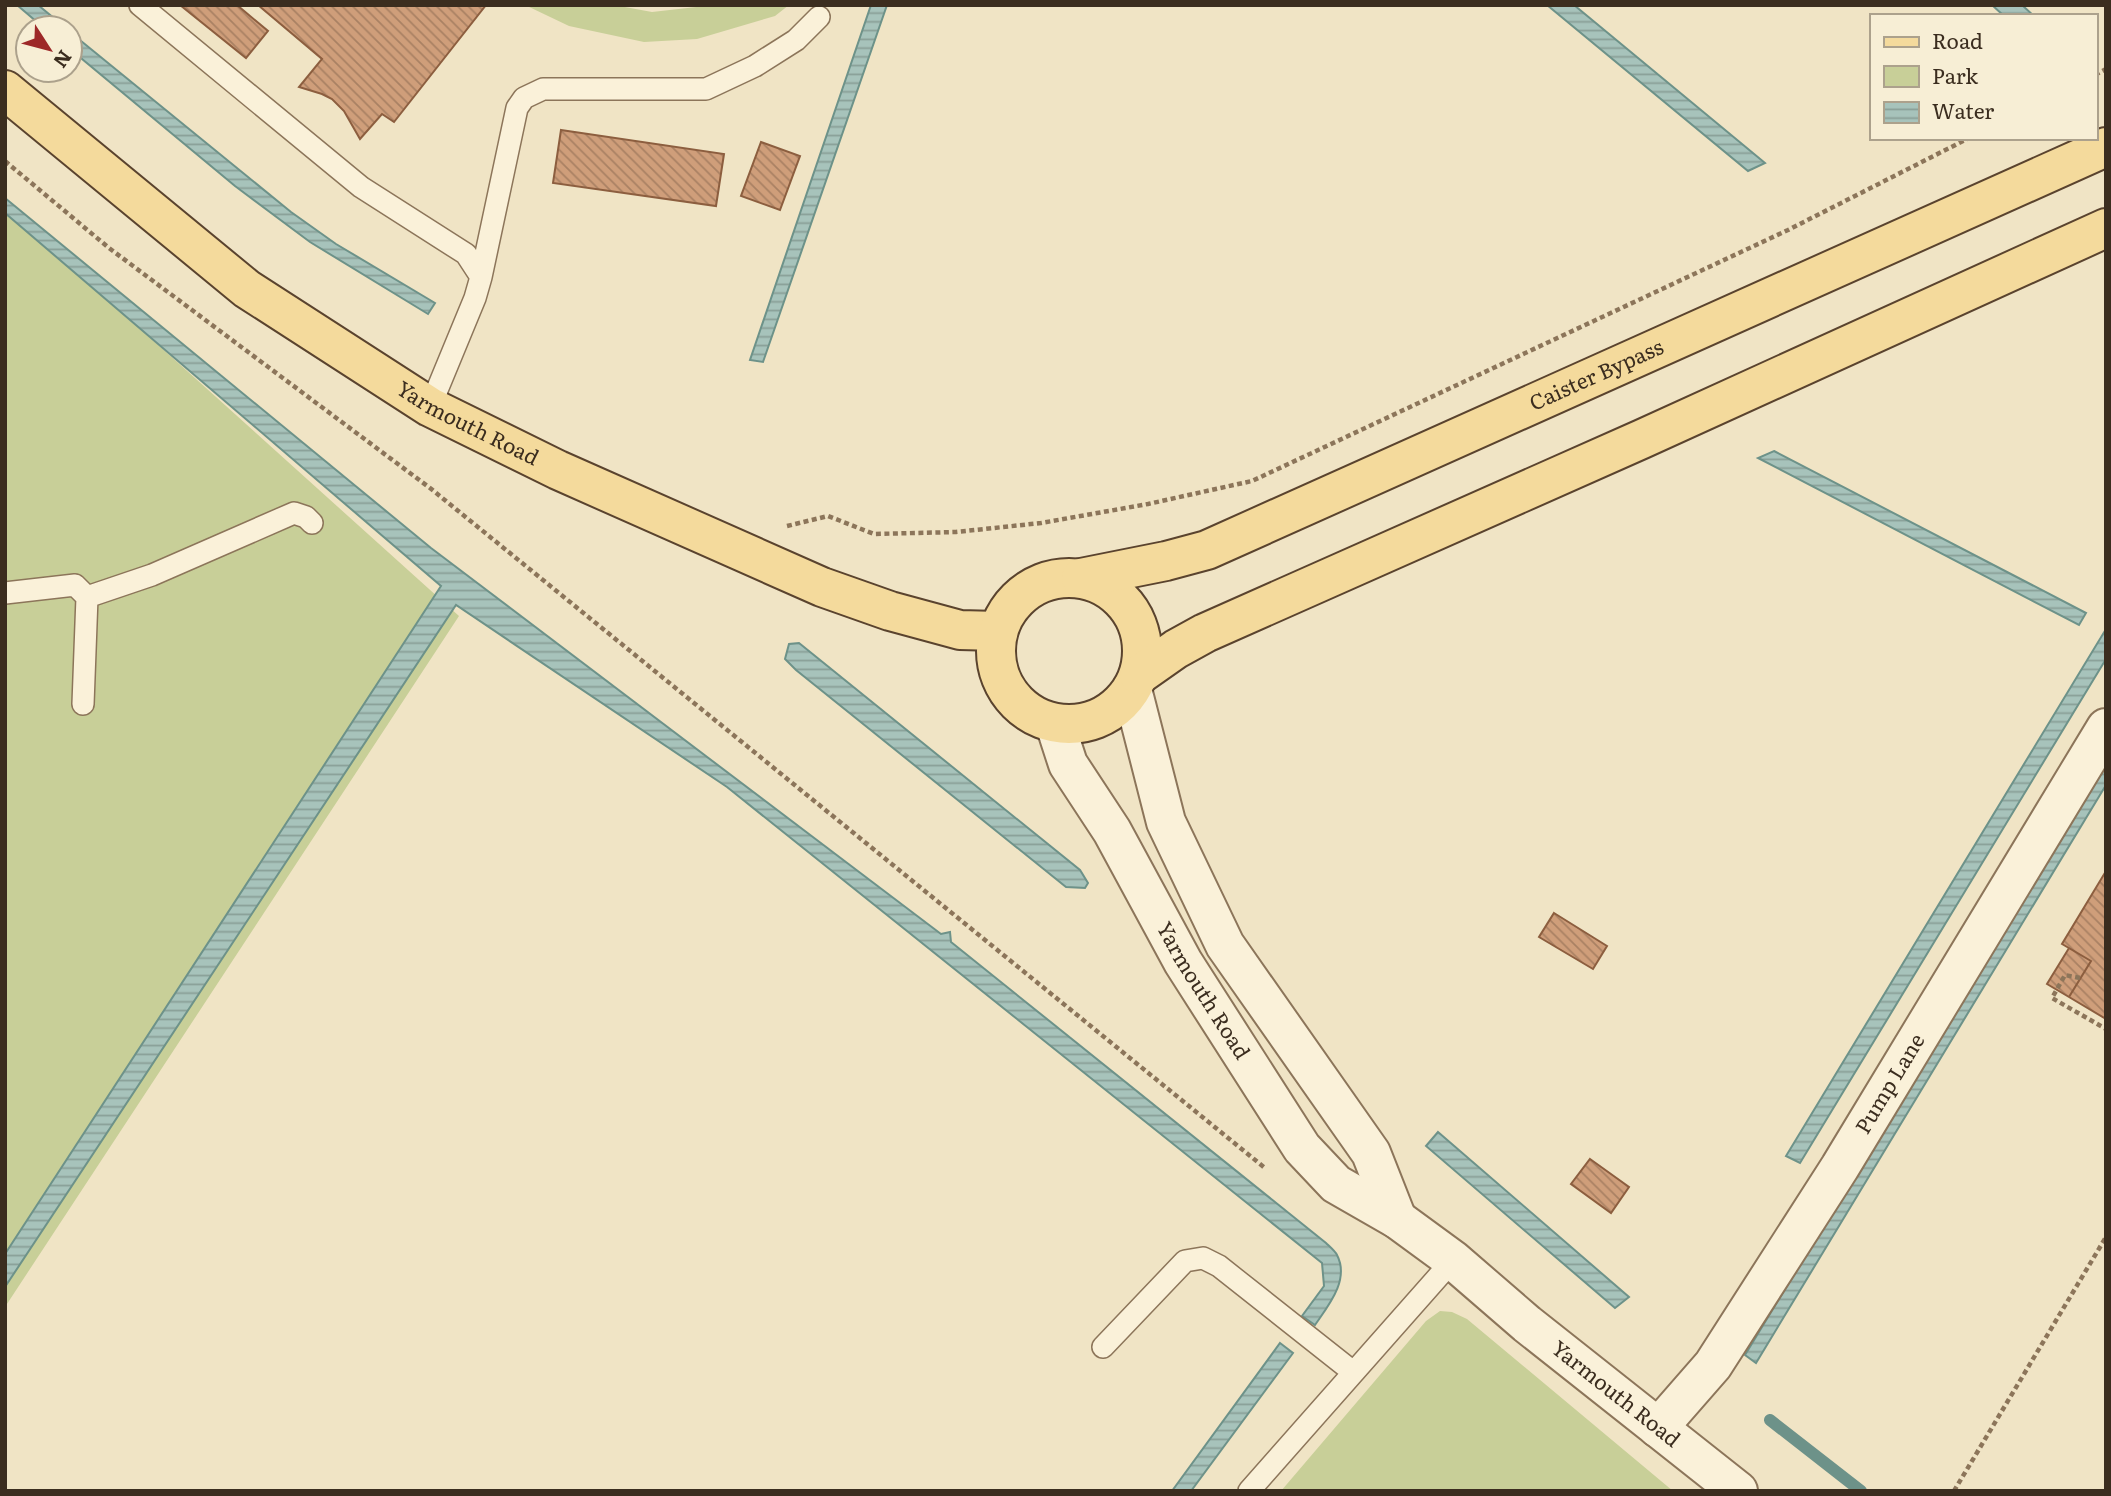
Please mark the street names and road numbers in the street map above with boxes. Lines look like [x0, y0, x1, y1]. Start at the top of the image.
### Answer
street label: Caister Bypass [1523, 330, 1668, 417]
street label: Yarmouth Road [392, 372, 545, 471]
street label: Yarmouth Road [1151, 915, 1259, 1064]
street label: Pump Lane [1846, 1026, 1931, 1139]
street label: Yarmouth Road [1546, 1331, 1688, 1453]

